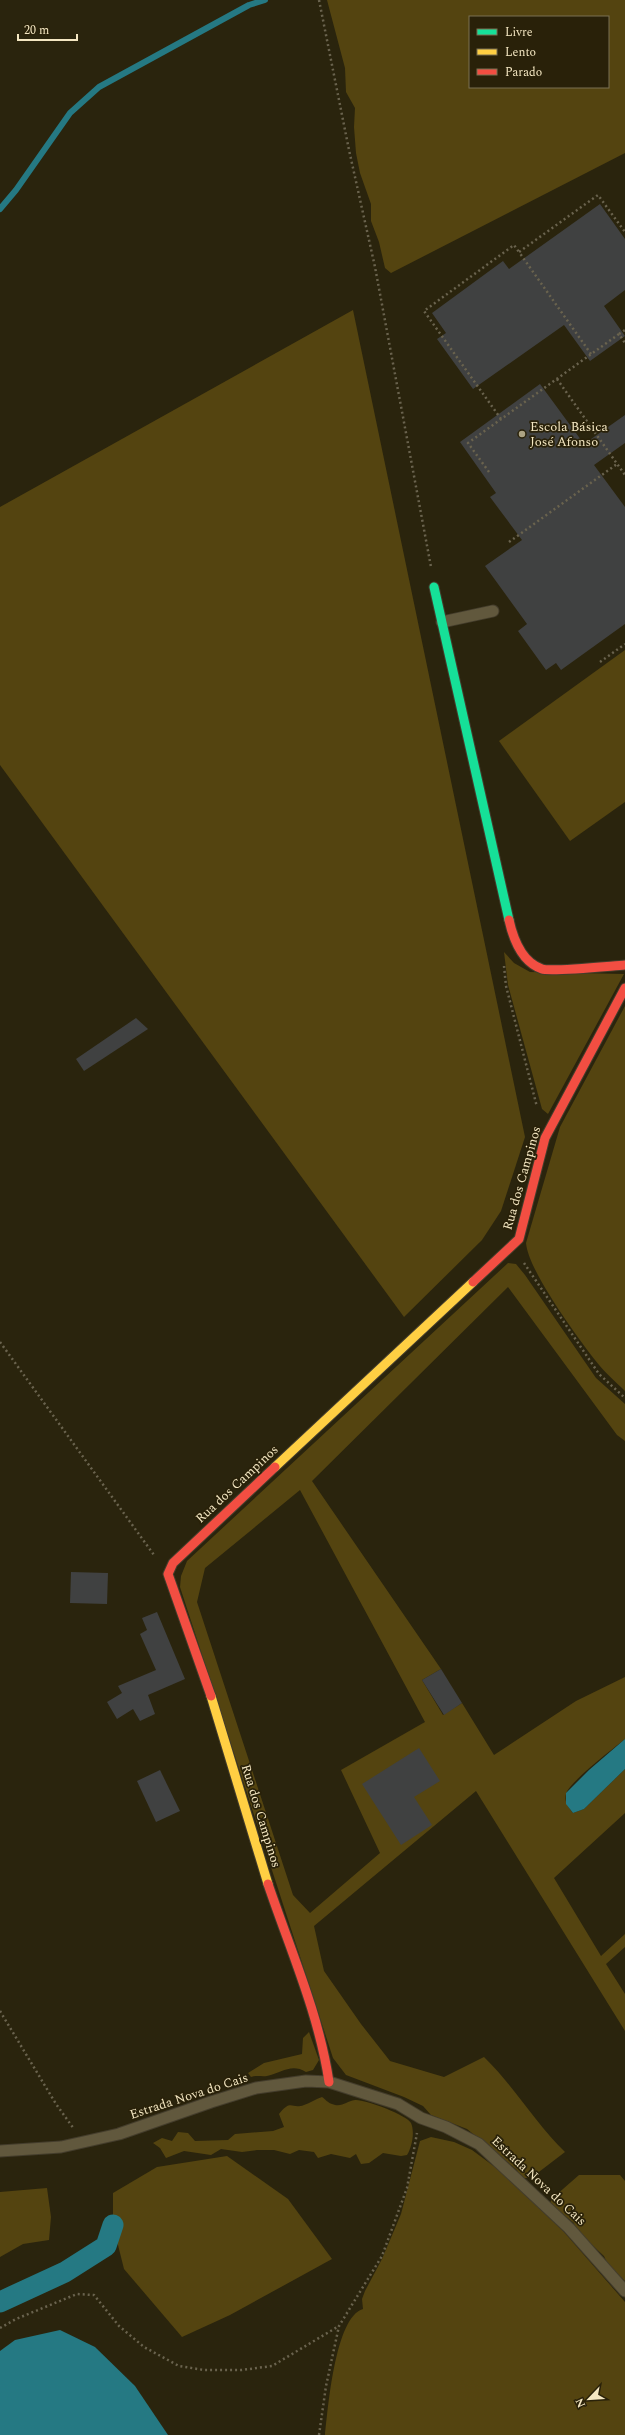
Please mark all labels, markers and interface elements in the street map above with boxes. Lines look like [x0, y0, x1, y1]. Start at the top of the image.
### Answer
scale bar [18, 16, 77, 42]
legend [469, 16, 609, 88]
text: 20 m [24, 21, 49, 40]
text: Livre [505, 23, 533, 42]
text: Lento [505, 43, 536, 62]
text: Parado [505, 63, 542, 82]
place label: Escola Básica José Afonso [530, 417, 609, 452]
marker: Escola Básica José Afonso [517, 429, 527, 439]
street label: Rua dos Campinos [498, 1124, 546, 1232]
street label: Rua dos Campinos [191, 1440, 283, 1528]
street label: Rua dos Campinos [236, 1762, 286, 1870]
street label: Estrada Nova do Cais [127, 2067, 251, 2125]
street label: Estrada Nova do Cais [487, 2132, 591, 2230]
north arrow [569, 2379, 609, 2419]
text: N [571, 2395, 590, 2411]

